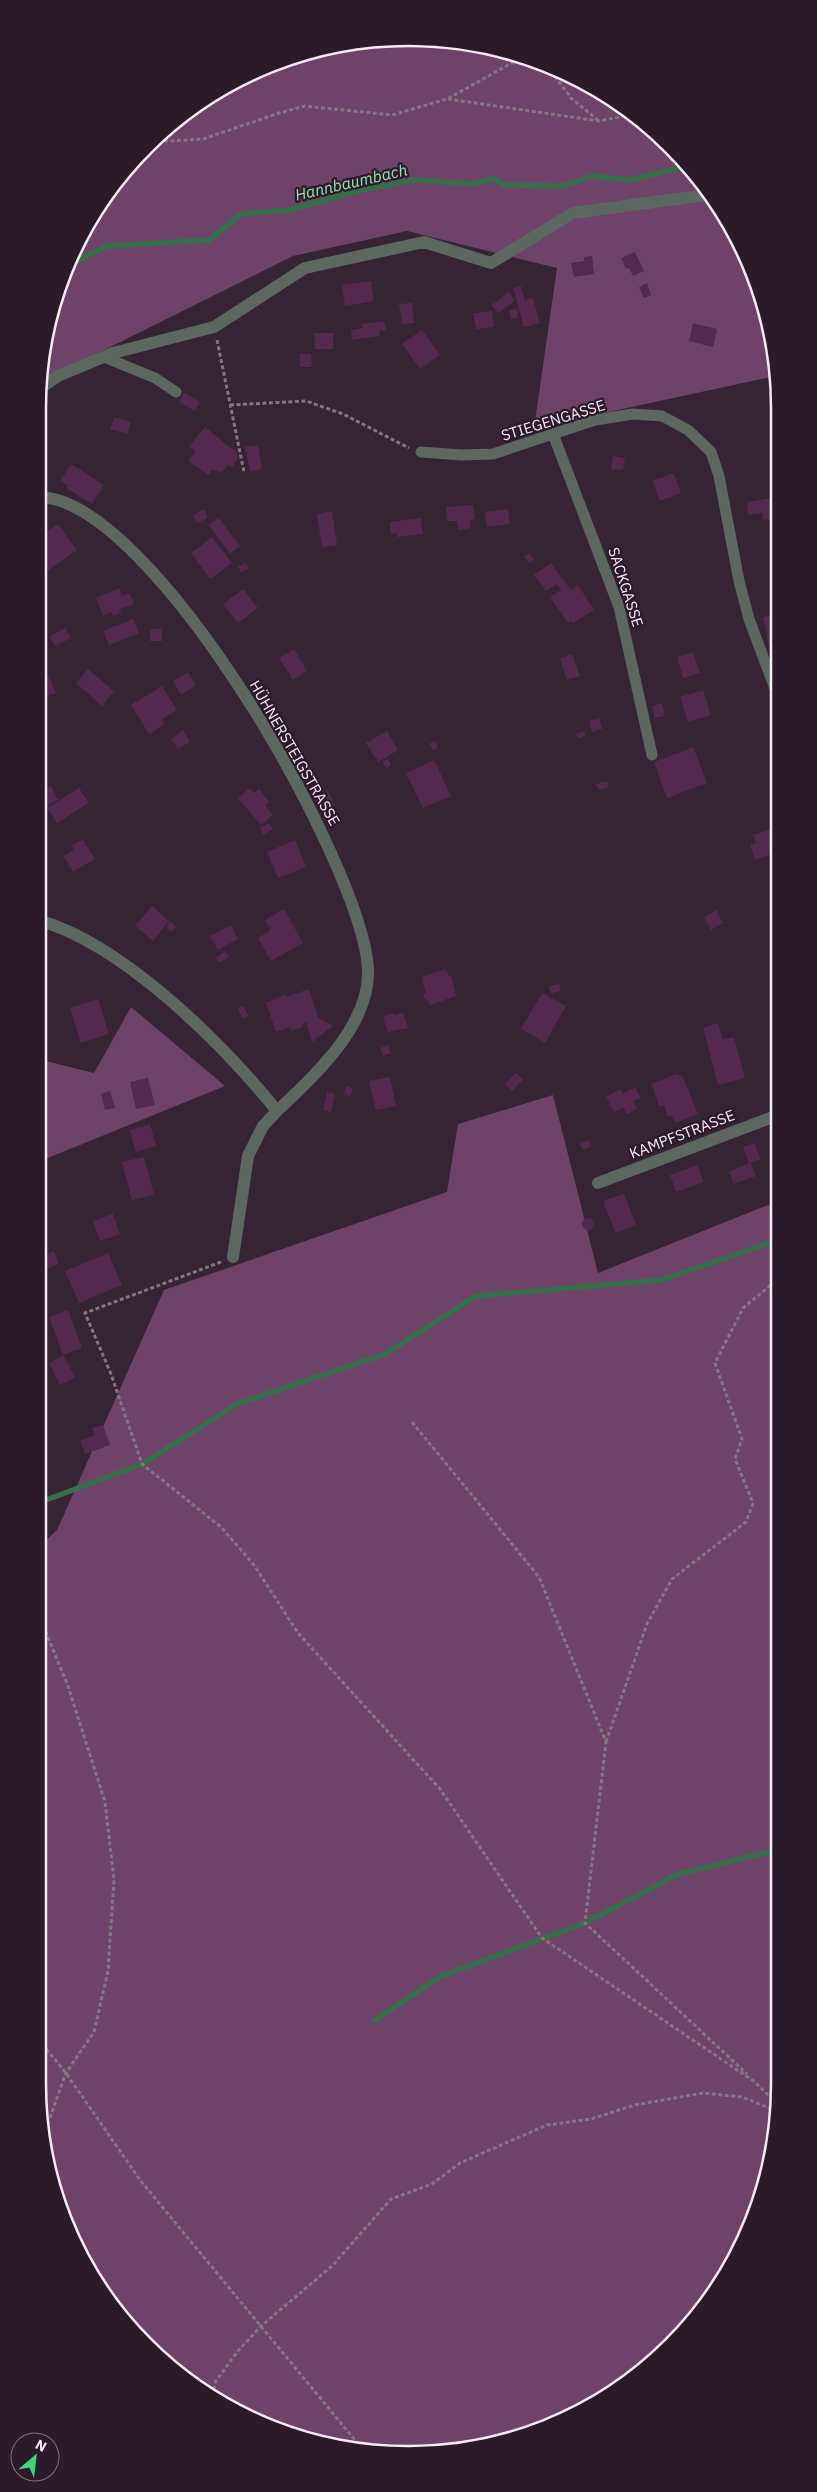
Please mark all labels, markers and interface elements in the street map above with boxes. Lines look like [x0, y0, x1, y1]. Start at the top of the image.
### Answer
water label: Hannbaumbach [293, 159, 409, 205]
street label: STIEGENGASSE [499, 395, 607, 445]
street label: SACKGASSE [604, 545, 648, 629]
street label: HÜHNERSTEIGSTRASSE [246, 677, 344, 829]
street label: KAMPFSTRASSE [627, 1105, 737, 1163]
north arrow [10, 2432, 60, 2482]
text: N [32, 2435, 50, 2456]

